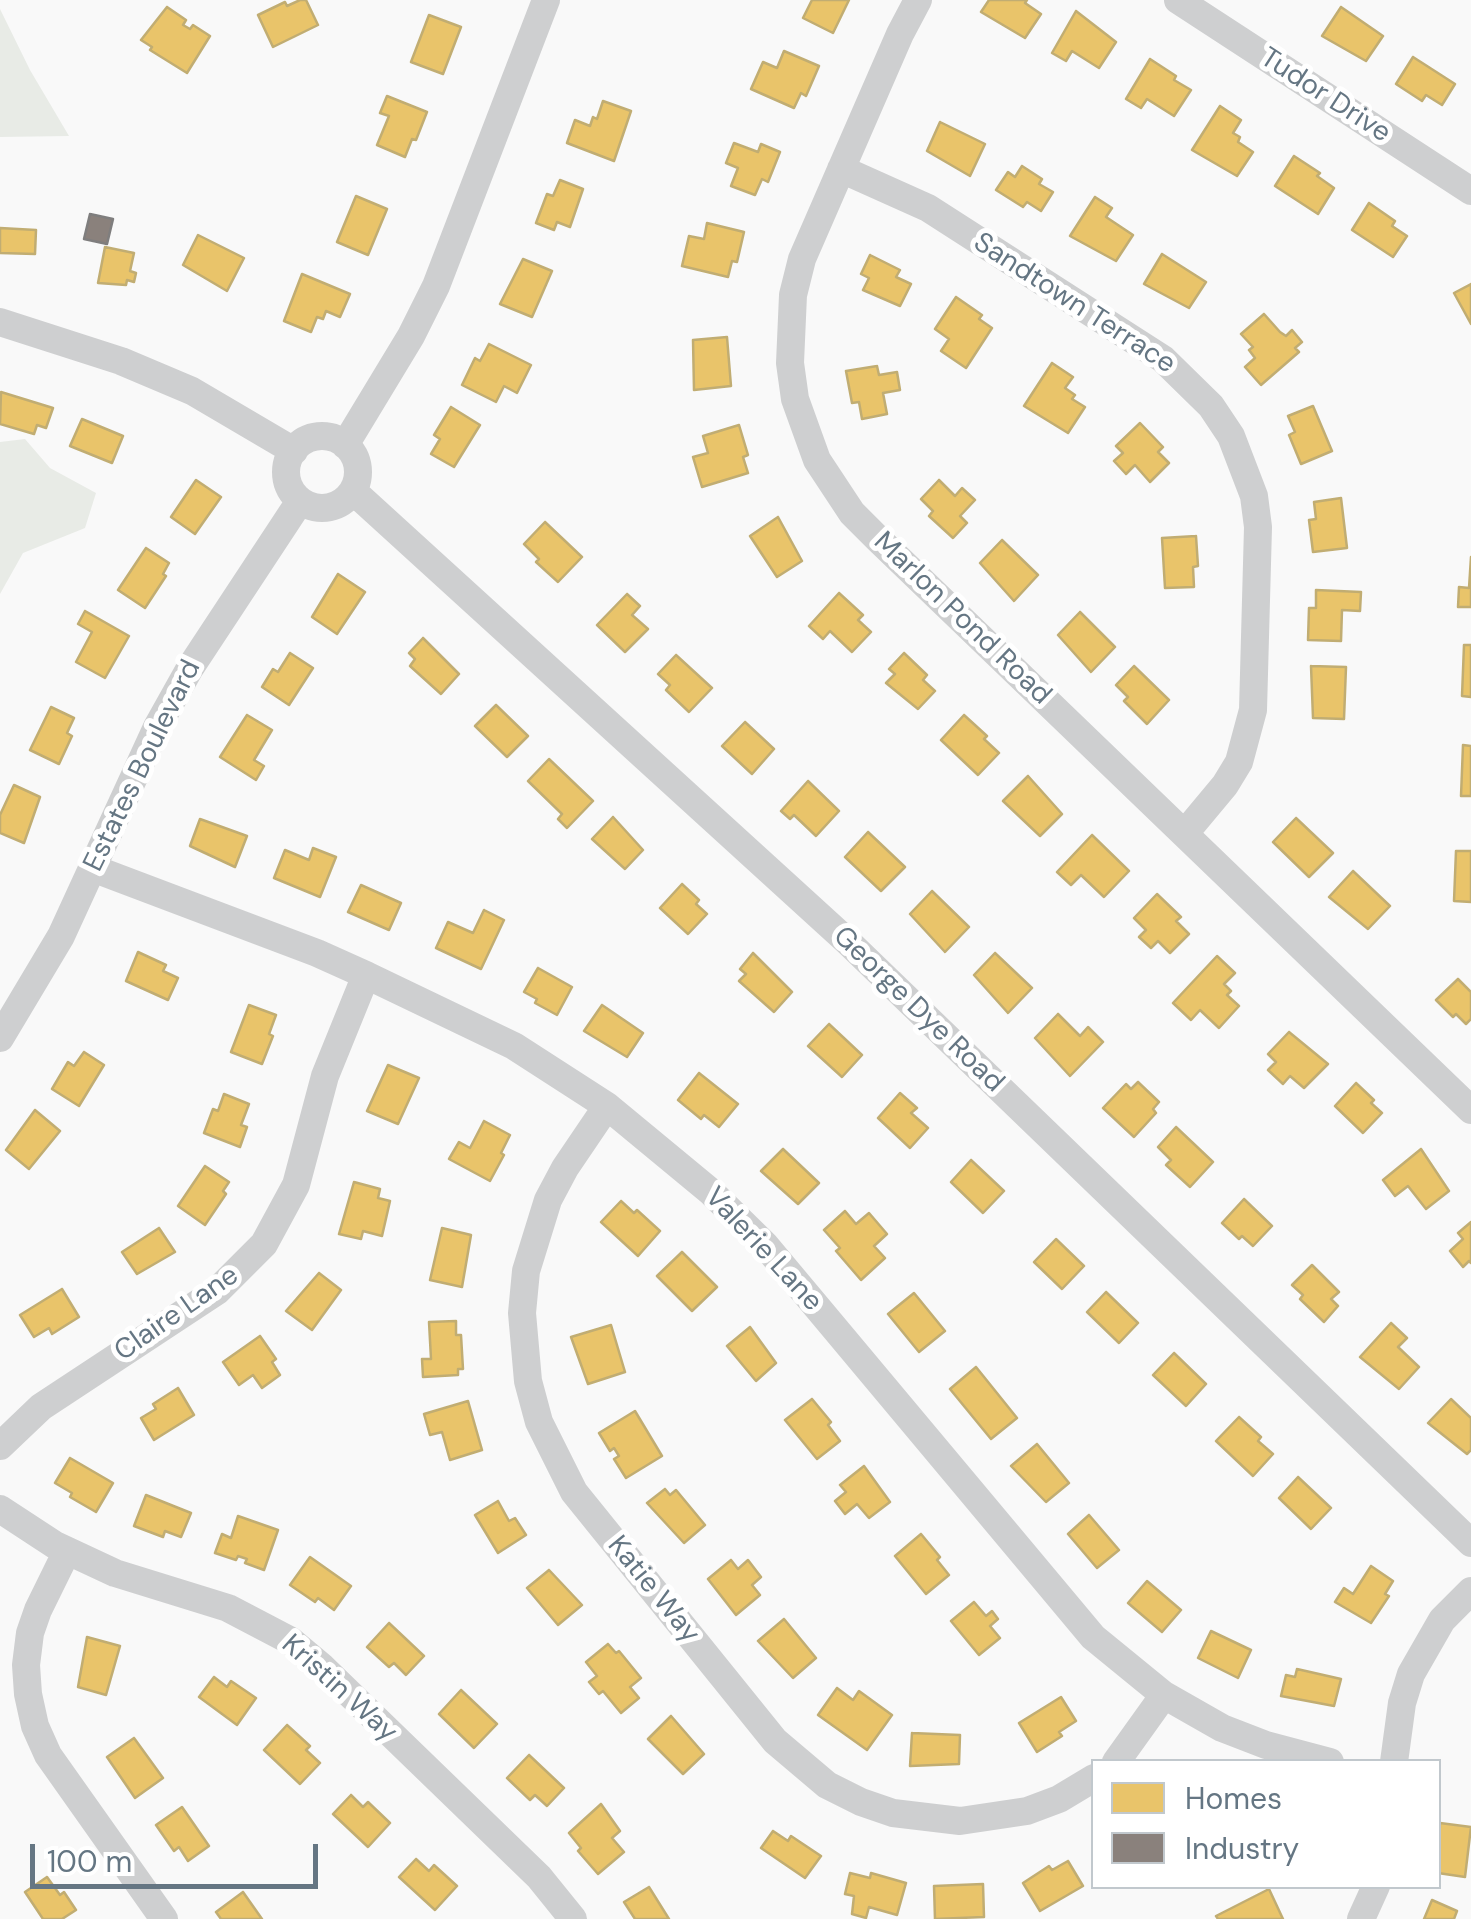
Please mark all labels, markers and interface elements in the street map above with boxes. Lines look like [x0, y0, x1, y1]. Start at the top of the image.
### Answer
street label: Tudor Drive [1254, 41, 1396, 151]
street label: Sandtown Terrace [967, 226, 1181, 382]
street label: Marlon Pond Road [866, 526, 1058, 712]
street label: Estates Boulevard [77, 655, 209, 877]
street label: George Dye Road [826, 920, 1010, 1100]
street label: Valerie Lane [697, 1181, 829, 1319]
street label: Claire Lane [109, 1259, 245, 1369]
street label: Katie Way [600, 1530, 706, 1650]
street label: Kristin Way [274, 1628, 404, 1750]
legend [1091, 1759, 1441, 1889]
text: Homes [1185, 1779, 1282, 1818]
scale bar [35, 1824, 322, 1886]
text: Industry [1185, 1829, 1299, 1868]
text: 100 m [47, 1842, 132, 1881]

